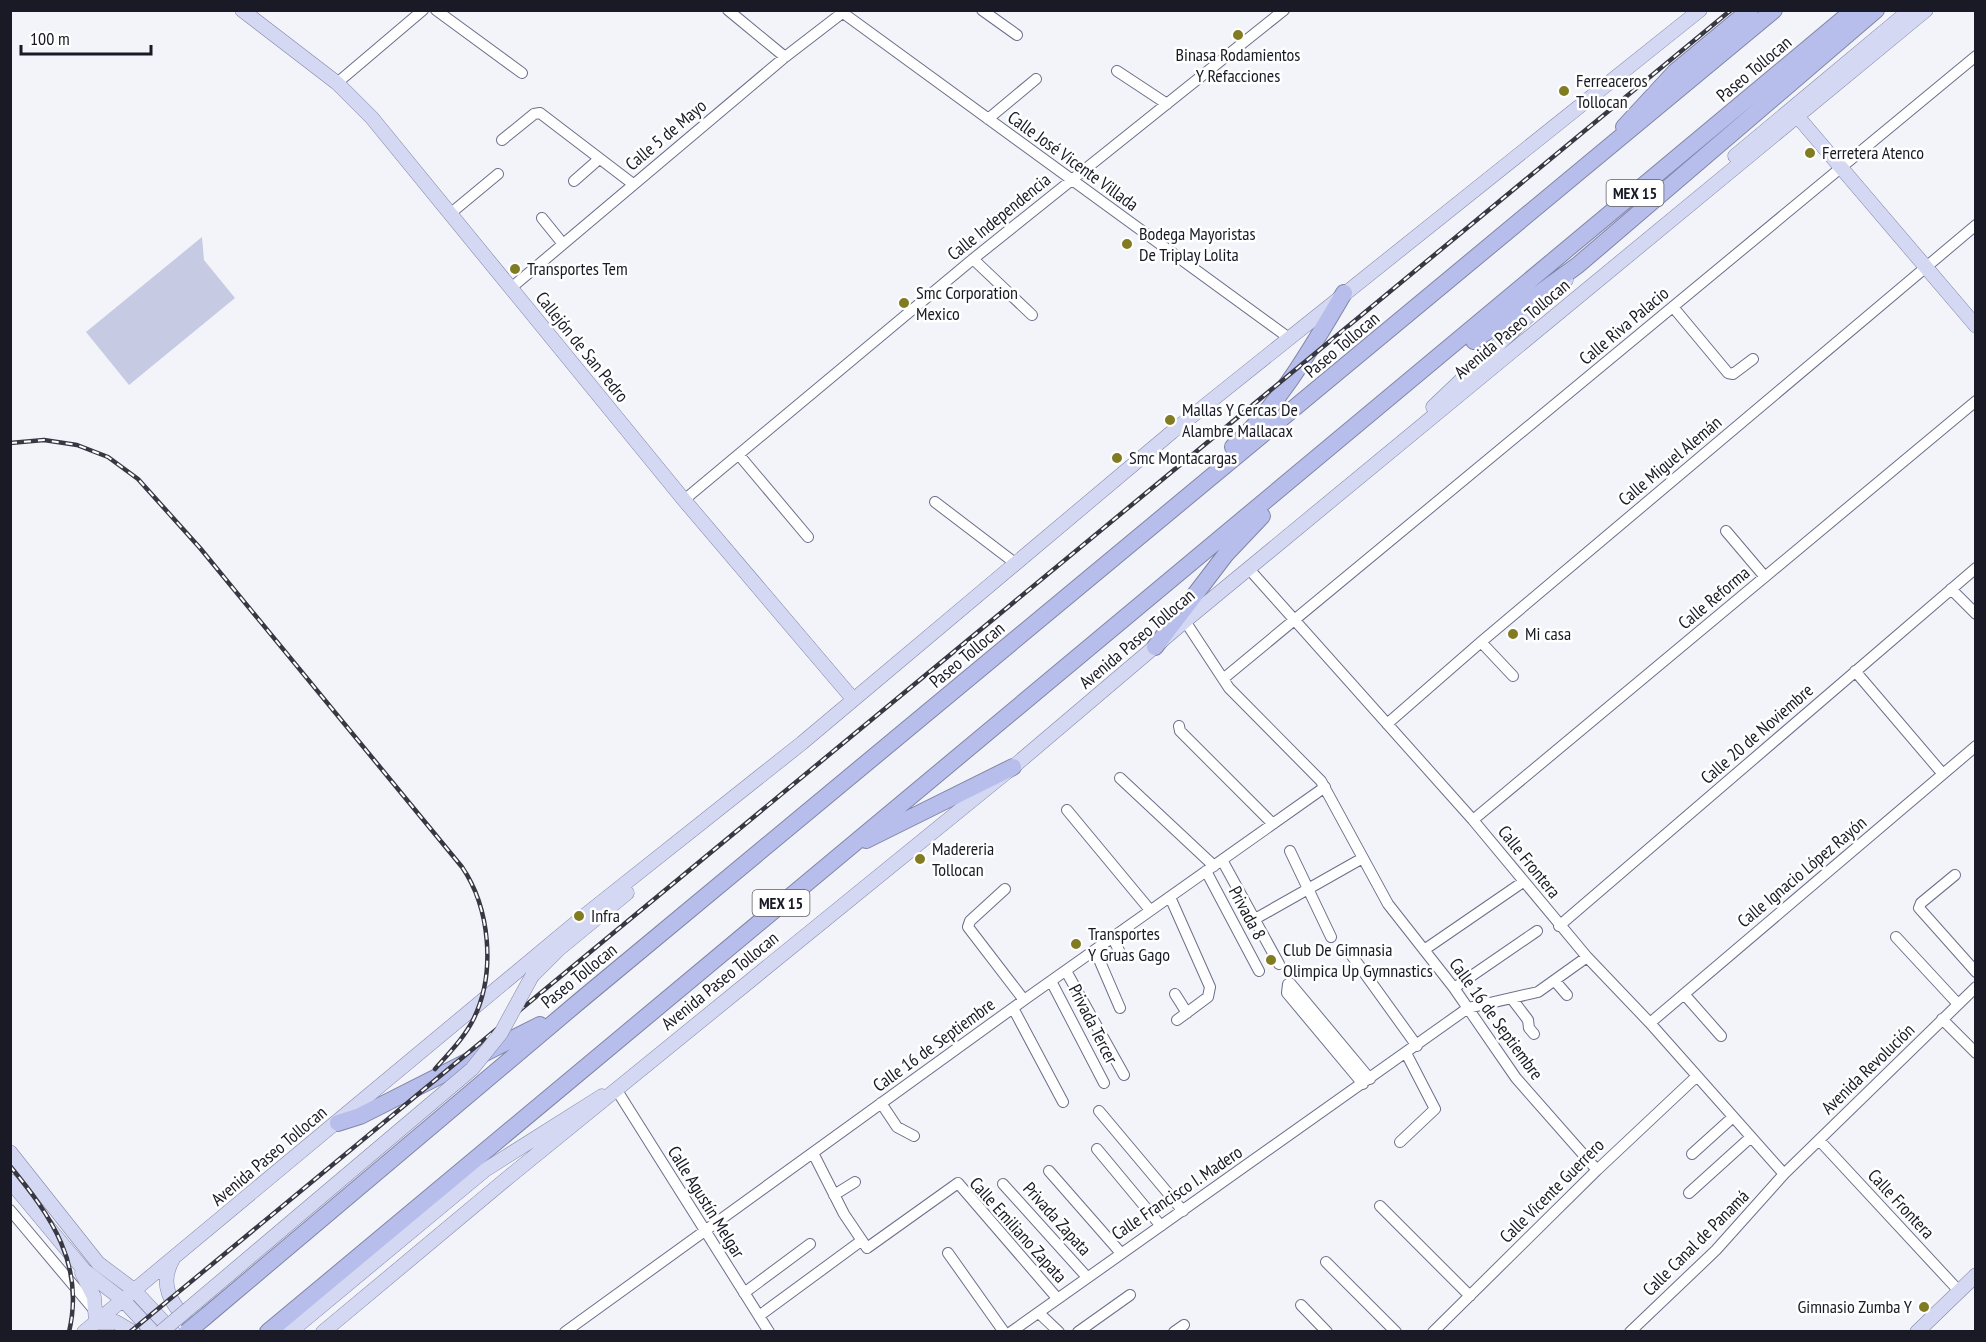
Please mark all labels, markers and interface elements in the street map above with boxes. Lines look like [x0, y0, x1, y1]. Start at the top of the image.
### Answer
scale bar [21, 18, 152, 56]
text: 100 m [30, 27, 70, 50]
marker: Binasa Rodamientos Y Refacciones [1231, 28, 1245, 42]
street label: Paseo Tollocan [1711, 31, 1796, 107]
place label: Binasa Rodamientos Y Refacciones [1176, 43, 1300, 87]
place label: Ferreaceros Tollocan [1576, 69, 1648, 113]
marker: Ferreaceros Tollocan [1557, 84, 1571, 98]
street label: Calle 5 de Mayo [620, 94, 711, 175]
street label: Calle José Vicente Villada [1003, 105, 1143, 216]
place label: Ferretera Atenco [1822, 141, 1924, 164]
marker: Ferretera Atenco [1803, 146, 1817, 160]
street label: Calle Independencia [942, 168, 1055, 265]
road number: MEX 15 [1606, 180, 1664, 206]
place label: Bodega Mayoristas De Triplay Lolita [1139, 222, 1256, 266]
marker: Bodega Mayoristas De Triplay Lolita [1120, 237, 1134, 251]
place label: Transportes Tem [527, 257, 628, 280]
marker: Transportes Tem [508, 262, 522, 276]
street label: Avenida Paseo Tollocan [1449, 274, 1574, 384]
place label: Smc Corporation Mexico [916, 281, 1018, 325]
street label: Calle Riva Palacio [1574, 281, 1673, 370]
street label: Callejón de San Pedro [531, 287, 634, 407]
marker: Smc Corporation Mexico [897, 296, 911, 310]
street label: Paseo Tollocan [1299, 307, 1384, 383]
place label: Mallas Y Cercas De Alambre Mallacax [1182, 398, 1298, 442]
street label: Calle Miguel Alemán [1613, 411, 1726, 510]
marker: Mallas Y Cercas De Alambre Mallacax [1163, 413, 1177, 427]
place label: Smc Montacargas [1129, 446, 1237, 469]
marker: Smc Montacargas [1110, 451, 1124, 465]
street label: Calle Reforma [1673, 561, 1754, 634]
street label: Avenida Paseo Tollocan [1074, 584, 1199, 694]
street label: Paseo Tollocan [924, 617, 1009, 693]
place label: Mi casa [1525, 622, 1571, 645]
marker: Mi casa [1506, 627, 1520, 641]
street label: Calle 20 de Noviembre [1696, 679, 1818, 789]
street label: Calle Ignacio López Rayón [1732, 811, 1871, 932]
street label: Calle Frontera [1493, 821, 1566, 903]
place label: Madereria Tollocan [932, 837, 994, 881]
marker: Madereria Tollocan [913, 852, 927, 866]
street label: Privada 8 [1224, 882, 1271, 944]
road number: MEX 15 [752, 890, 810, 916]
place label: Infra [591, 904, 620, 927]
marker: Infra [572, 909, 586, 923]
place label: Transportes Y Gruas Gago [1088, 922, 1170, 966]
street label: Avenida Paseo Tollocan [657, 926, 783, 1035]
marker: Transportes Y Gruas Gago [1069, 937, 1083, 951]
street label: Paseo Tollocan [536, 938, 621, 1013]
place label: Club De Gimnasia Olimpica Up Gymnastics [1283, 938, 1433, 982]
marker: Club De Gimnasia Olimpica Up Gymnastics [1264, 953, 1278, 967]
street label: Calle 16 de Septiembre [1444, 953, 1548, 1084]
street label: Privada Tercer [1064, 980, 1123, 1067]
street label: Calle 16 de Septiembre [868, 993, 999, 1097]
street label: Avenida Revolución [1816, 1018, 1919, 1119]
street label: Avenida Paseo Tollocan [206, 1101, 331, 1211]
street label: Calle Vicente Guerrero [1495, 1133, 1609, 1248]
street label: Calle Francisco I. Madero [1107, 1140, 1247, 1245]
street label: Calle Agustín Melgar [663, 1141, 750, 1262]
street label: Calle Frontera [1863, 1164, 1940, 1243]
street label: Calle Emiliano Zapata [965, 1172, 1072, 1287]
street label: Privada Zapata [1018, 1177, 1096, 1260]
street label: Calle Canal de Panamá [1638, 1185, 1754, 1301]
place label: Gimnasio Zumba Y [1797, 1295, 1913, 1318]
marker: Gimnasio Zumba Y [1917, 1300, 1931, 1314]

